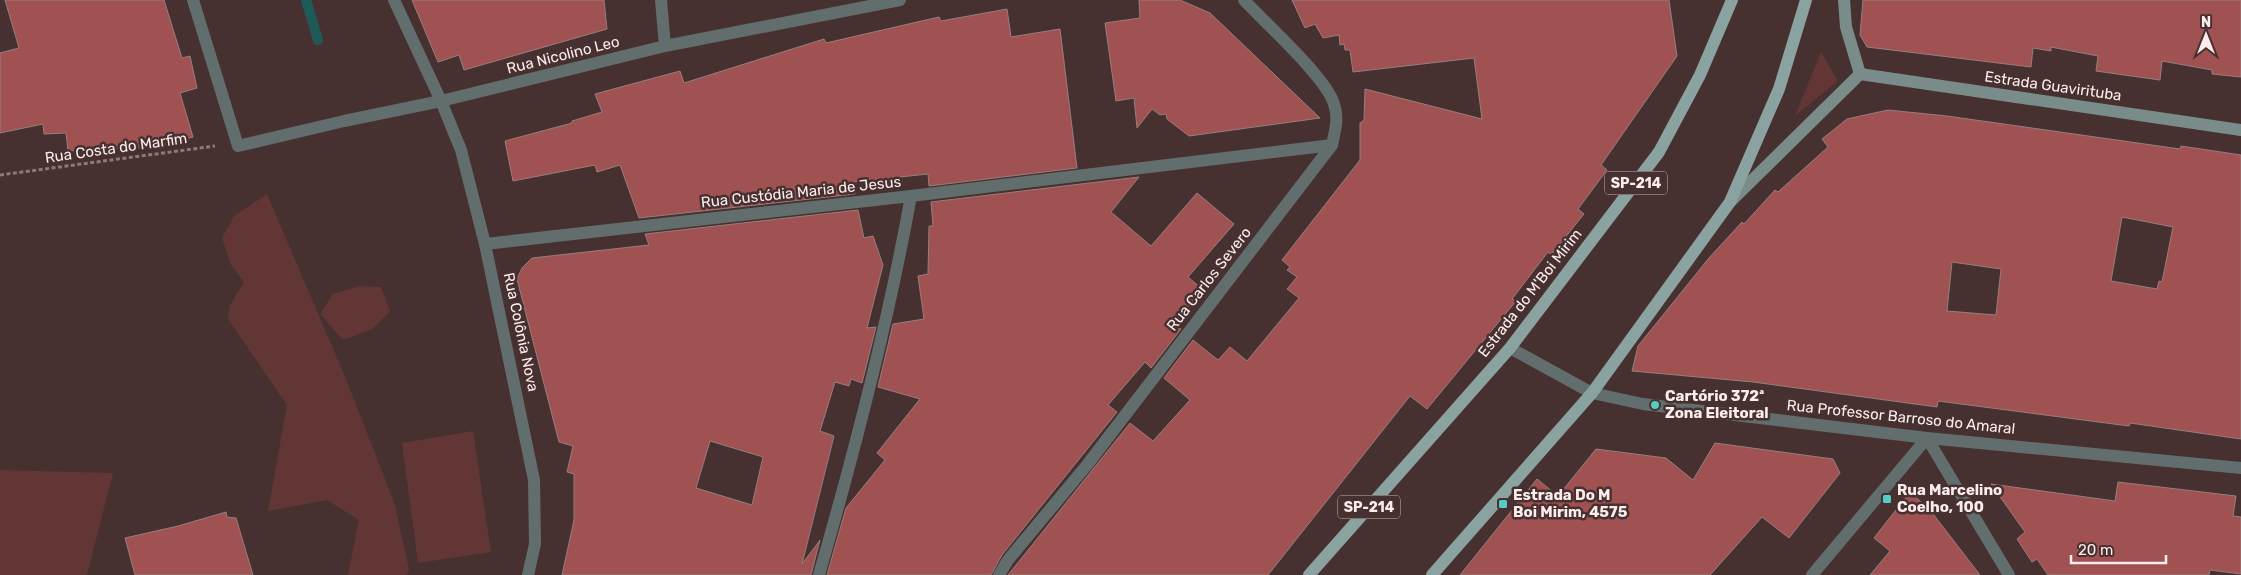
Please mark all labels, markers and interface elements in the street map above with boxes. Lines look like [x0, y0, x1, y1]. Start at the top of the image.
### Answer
north arrow [2181, 10, 2231, 60]
text: N [2201, 14, 2211, 31]
street label: Rua Nicolino Leo [505, 32, 621, 78]
street label: Estrada Guavirituba [1983, 67, 2123, 105]
street label: Rua Costa do Marfim [44, 129, 188, 167]
street label: Rua Custódia Maria de Jesus [700, 172, 902, 211]
road number: SP-214 [1605, 172, 1667, 194]
street label: Rua Carlos Severo [1163, 224, 1255, 334]
street label: Estrada do M'Boi Mirim [1474, 225, 1586, 361]
street label: Rua Colônia Nova [500, 271, 542, 393]
place label: Cartório 372ª Zona Eleitoral [1665, 387, 1769, 422]
street label: Rua Professor Barroso do Amaral [1786, 396, 2016, 438]
marker: Cartório 372ª Zona Eleitoral [1649, 399, 1661, 411]
place label: Rua Marcelino Coelho, 100 [1897, 481, 2002, 516]
place label: Estrada Do M Boi Mirim, 4575 [1513, 486, 1628, 521]
marker: Rua Marcelino Coelho, 100 [1881, 493, 1893, 505]
road number: SP-214 [1338, 496, 1400, 518]
marker: Estrada Do M Boi Mirim, 4575 [1497, 498, 1509, 510]
scale bar [2071, 532, 2166, 564]
text: 20 m [2078, 541, 2113, 559]

